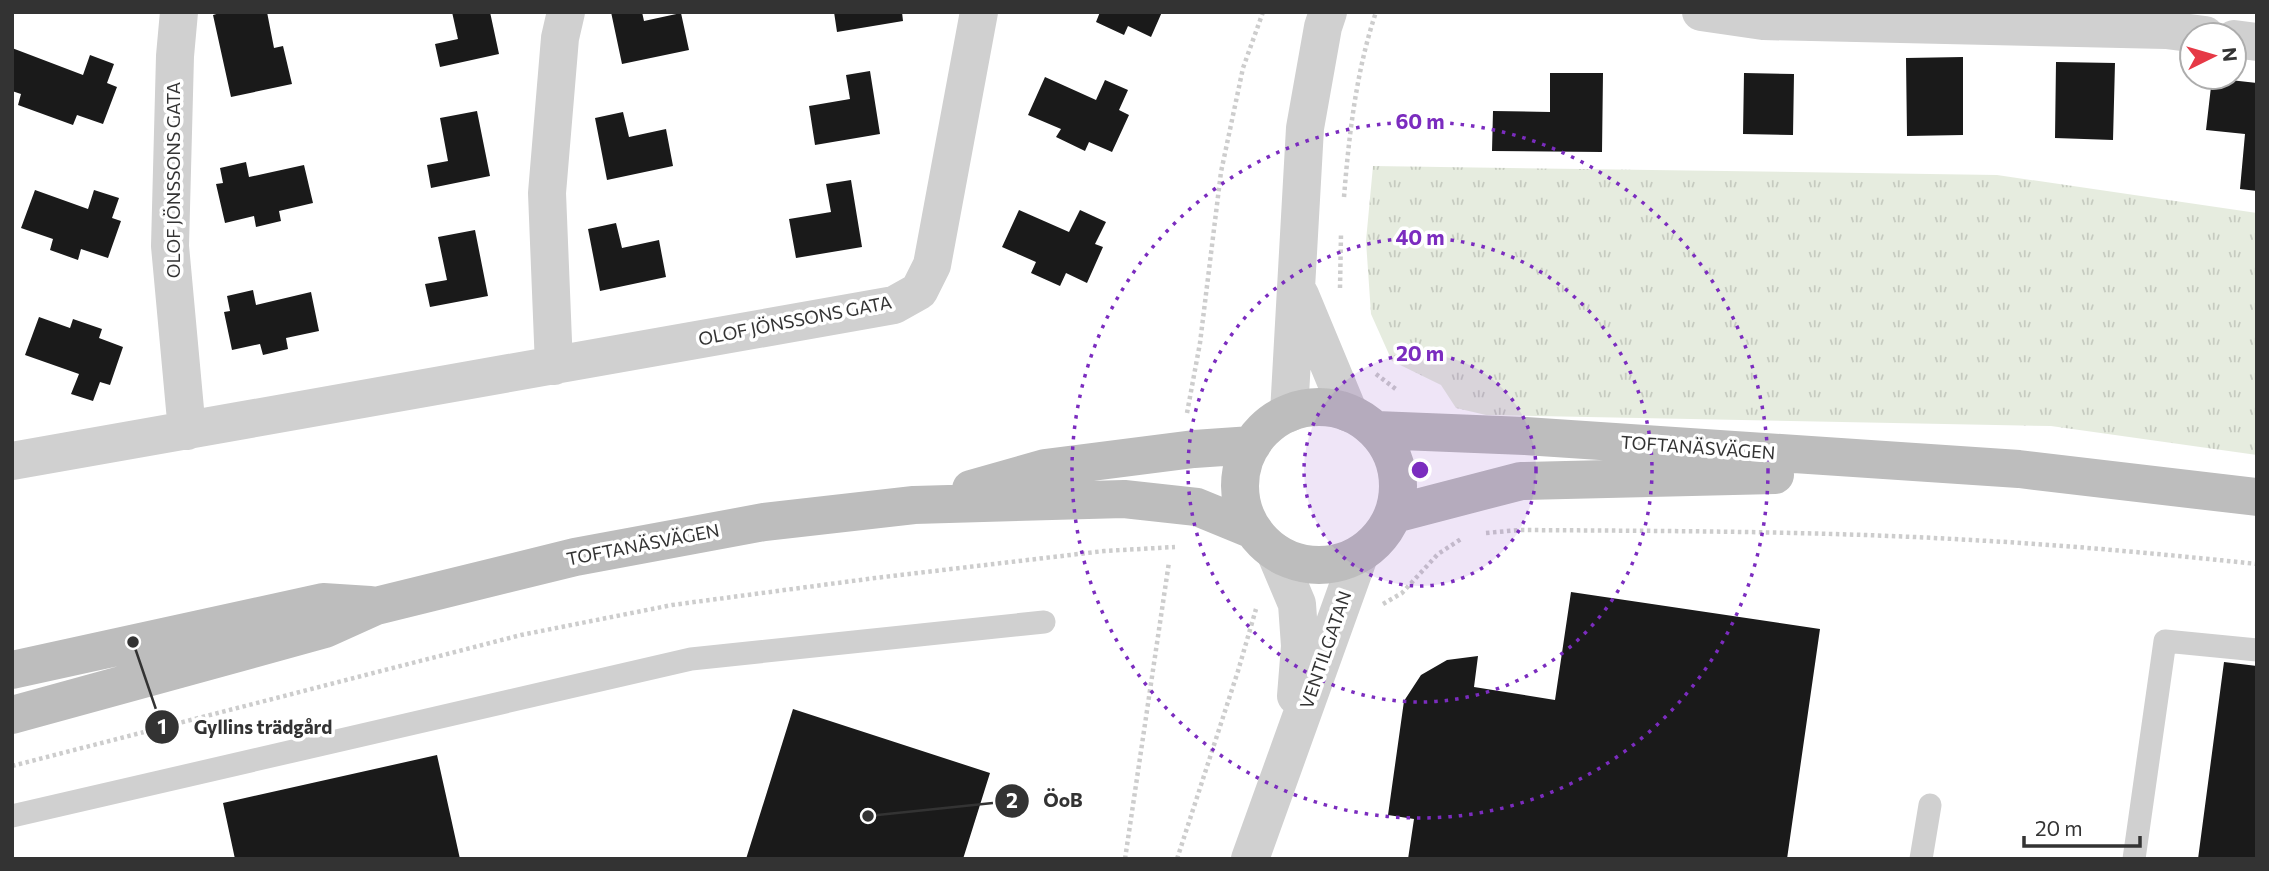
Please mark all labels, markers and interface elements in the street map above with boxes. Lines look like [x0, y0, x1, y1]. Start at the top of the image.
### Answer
north arrow [2178, 21, 2248, 91]
text: N [2218, 46, 2243, 63]
street label: OLOF JÖNSSONS GATA [162, 82, 184, 278]
text: 60 m [1395, 108, 1445, 133]
text: 40 m [1395, 224, 1445, 249]
street label: OLOF JÖNSSONS GATA [696, 290, 893, 350]
text: 20 m [1396, 340, 1444, 365]
street label: TOFTANÄSVÄGEN [1620, 431, 1776, 463]
centre of rings [1408, 458, 1432, 482]
street label: TOFTANÄSVÄGEN [565, 518, 721, 570]
street label: VENTILGATAN [1295, 588, 1356, 711]
callout: Gyllins trädgård [144, 707, 346, 747]
text: 1 [157, 713, 167, 738]
text: Gyllins trädgård [194, 715, 332, 738]
callout: ÖoB [995, 781, 1097, 821]
text: 2 [1006, 787, 1018, 812]
text: ÖoB [1043, 788, 1083, 811]
scale bar [2024, 804, 2140, 848]
text: 20 m [2035, 815, 2083, 840]

